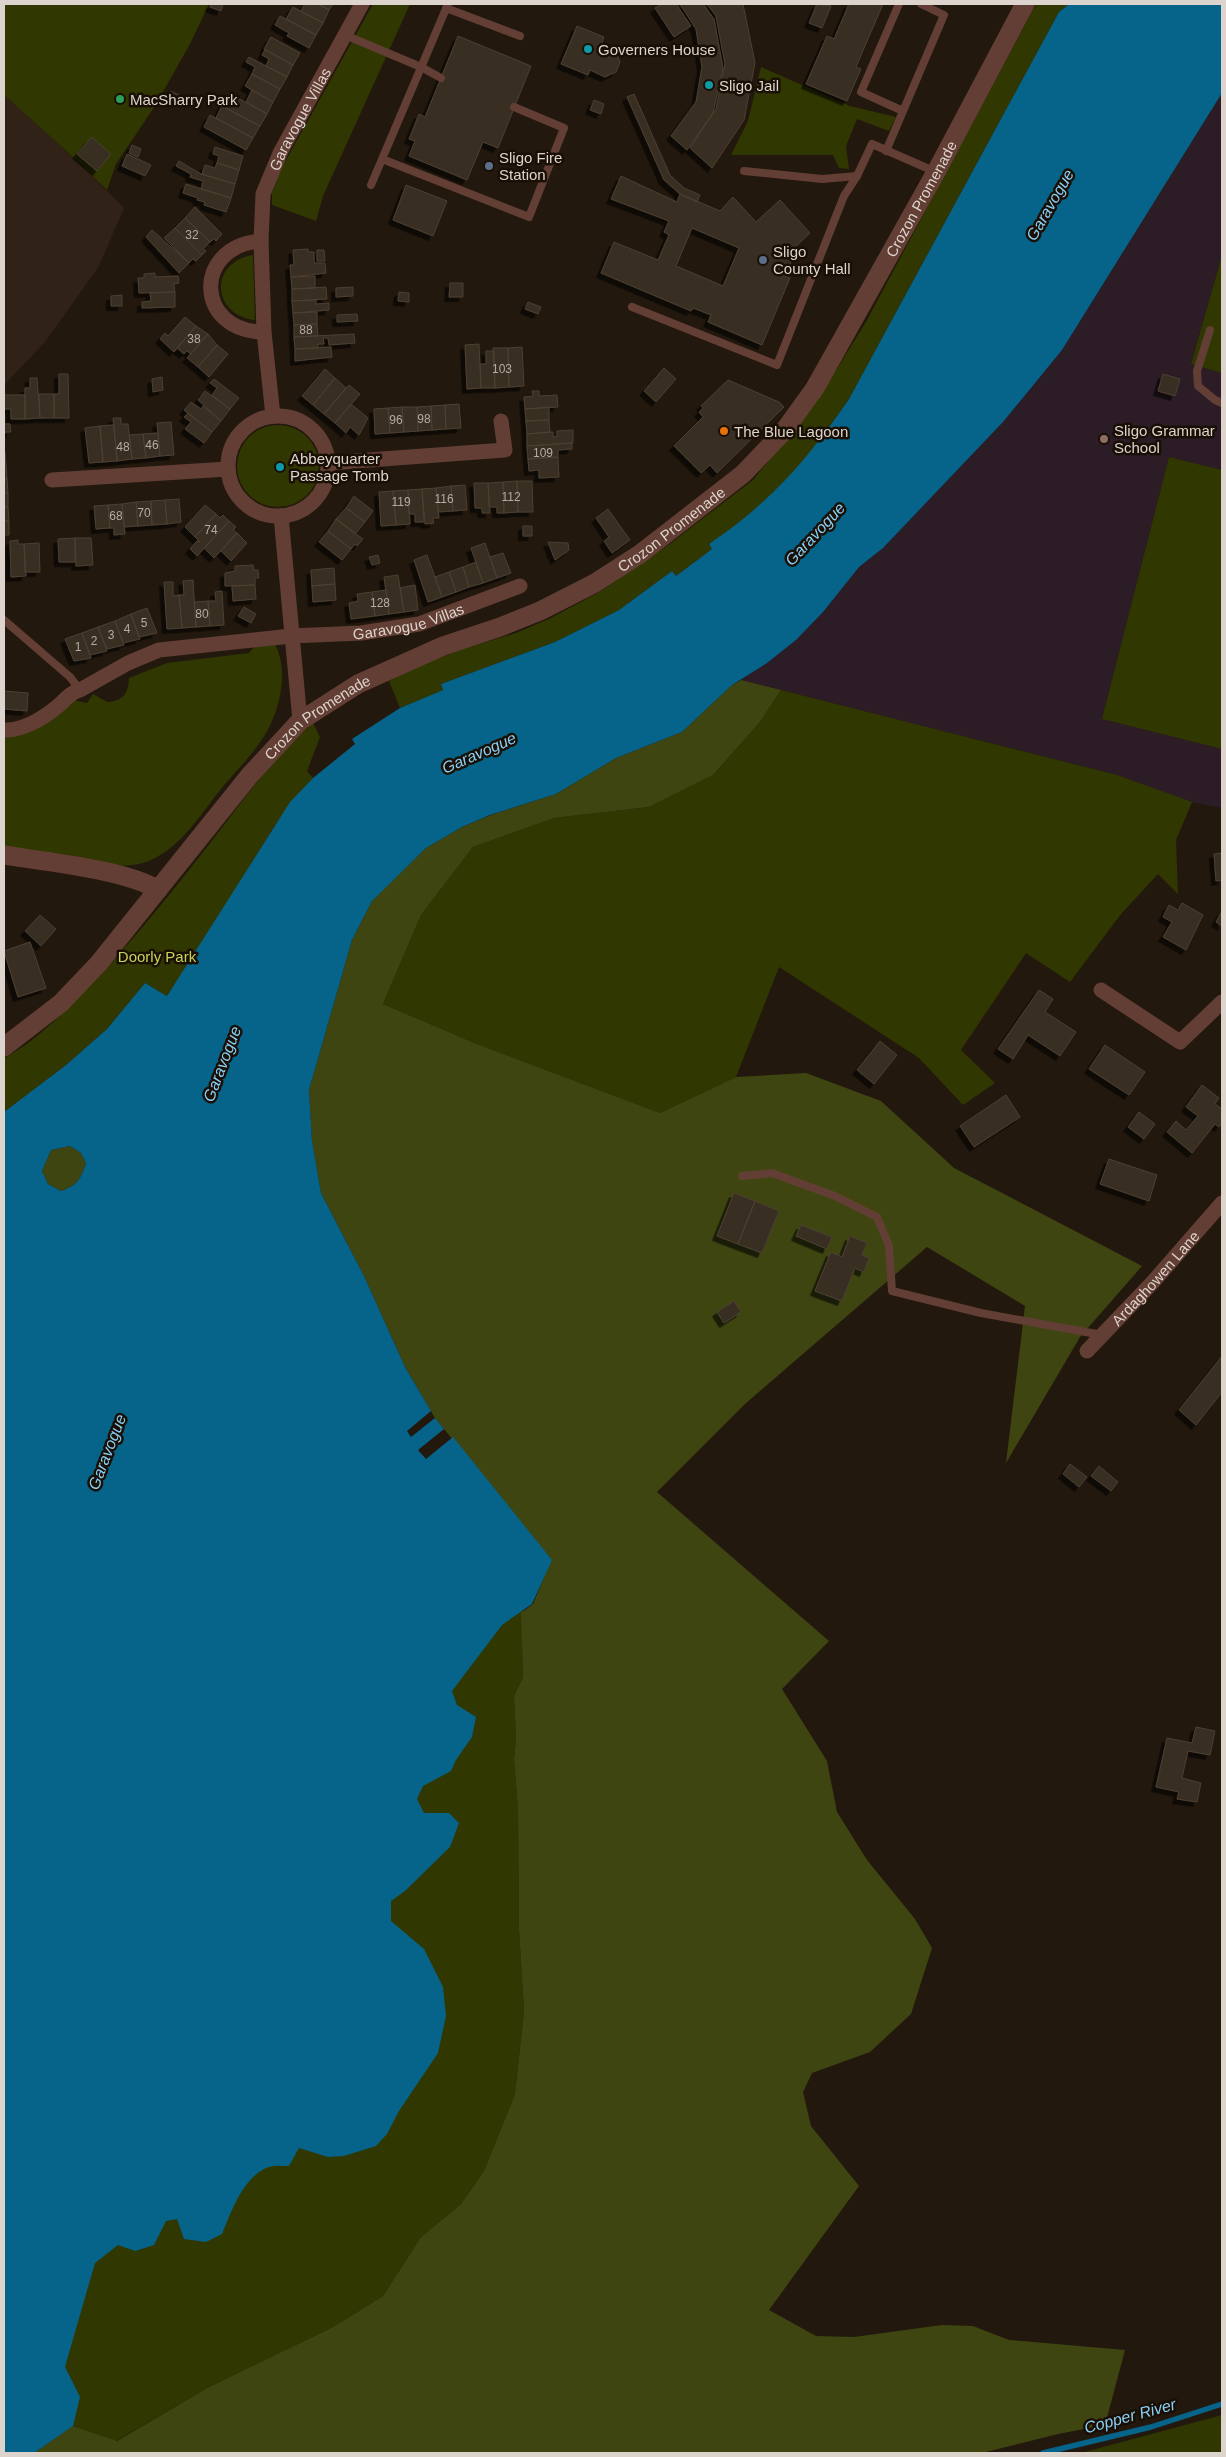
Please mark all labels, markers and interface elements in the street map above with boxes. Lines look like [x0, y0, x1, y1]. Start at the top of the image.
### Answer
place label: Governers House [598, 41, 716, 58]
marker: Governers House [582, 43, 594, 55]
street label: Garavogue Villas [265, 65, 334, 173]
place label: Sligo Jail [719, 77, 779, 94]
marker: Sligo Jail [703, 79, 715, 91]
place label: MacSharry Park [130, 91, 238, 108]
marker: MacSharry Park [114, 93, 126, 105]
street label: Crozon Promenade [882, 138, 960, 260]
place label: Sligo Fire Station [499, 149, 562, 183]
marker: Sligo Fire Station [483, 160, 495, 172]
water label: Garavogue [1023, 166, 1077, 244]
house number: 32 [185, 228, 199, 242]
place label: Sligo County Hall [773, 243, 851, 277]
marker: Sligo County Hall [757, 254, 769, 266]
house number: 88 [299, 323, 313, 337]
house number: 38 [187, 332, 201, 346]
house number: 103 [492, 362, 512, 376]
house number: 98 [417, 412, 431, 426]
house number: 96 [389, 413, 403, 427]
place label: Sligo Grammar School [1114, 422, 1215, 456]
place label: The Blue Lagoon [734, 423, 848, 440]
marker: The Blue Lagoon [718, 425, 730, 437]
marker: Sligo Grammar School [1098, 433, 1110, 445]
house number: 46 [145, 438, 159, 452]
house number: 48 [116, 440, 130, 454]
house number: 109 [533, 446, 553, 460]
place label: Abbeyquarter Passage Tomb [290, 450, 389, 484]
marker: Abbeyquarter Passage Tomb [274, 461, 286, 473]
street label: Crozon Promenade [614, 483, 728, 575]
house number: 112 [501, 490, 521, 504]
house number: 116 [434, 492, 454, 506]
house number: 119 [391, 495, 411, 509]
water label: Garavogue [782, 499, 848, 569]
house number: 70 [137, 506, 151, 520]
house number: 68 [109, 509, 123, 523]
house number: 74 [204, 523, 218, 537]
house number: 128 [370, 596, 390, 610]
street label: Garavogue Villas [352, 599, 466, 642]
house number: 80 [195, 607, 209, 621]
house number: 5 [141, 616, 148, 630]
house number: 4 [124, 622, 131, 636]
house number: 3 [108, 628, 115, 642]
house number: 2 [91, 634, 98, 648]
house number: 1 [75, 640, 82, 654]
street label: Crozon Promenade [260, 671, 373, 763]
water label: Garavogue [439, 729, 519, 777]
park label: Doorly Park [118, 948, 197, 965]
water label: Garavogue [200, 1024, 244, 1104]
street label: Ardaghowen Lane [1108, 1227, 1202, 1329]
water label: Garavogue [85, 1412, 129, 1492]
water label: Copper River [1082, 2395, 1178, 2436]

